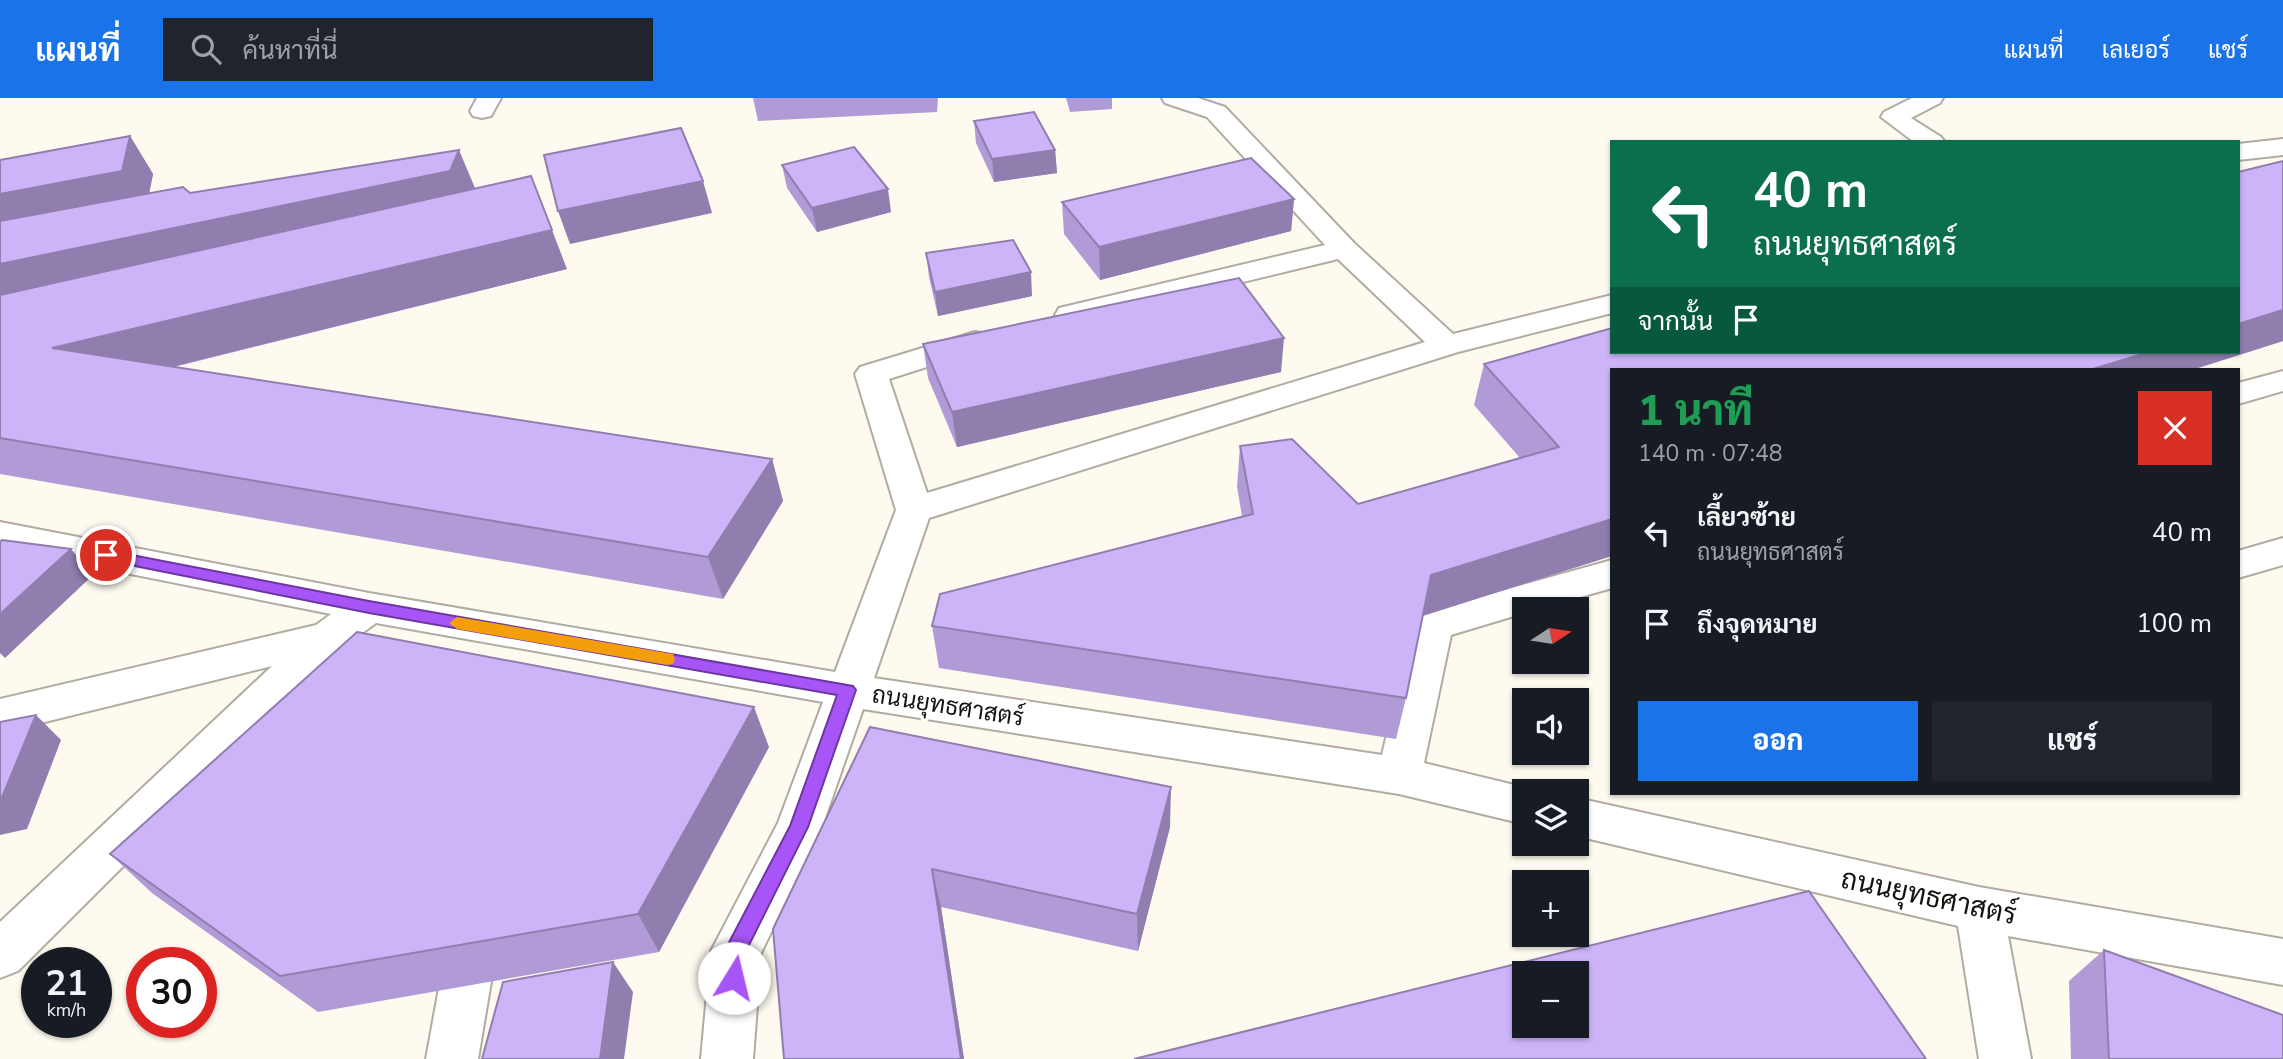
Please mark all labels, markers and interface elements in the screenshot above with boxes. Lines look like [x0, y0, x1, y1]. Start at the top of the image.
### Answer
search box [163, 18, 653, 81]
text: แผนที่ [35, 28, 121, 73]
icon: search [187, 30, 225, 68]
text: ค้นหาที่นี่ [243, 33, 338, 68]
text: แผนที่ [2004, 34, 2064, 66]
text: เลเยอร์ [2102, 34, 2170, 66]
text: แชร์ [2208, 34, 2248, 66]
text: 40 m [1753, 157, 1868, 224]
icon: left [1638, 168, 1729, 259]
text: ถนนยุทธศาสตร์ [1753, 223, 1957, 266]
icon: arrive [1727, 301, 1765, 339]
text: จากนั้น [1638, 304, 1713, 339]
text: 1 นาที [1638, 383, 1753, 440]
button: close [2138, 391, 2212, 465]
text: 140 m · 07:48 [1638, 438, 1783, 469]
text: เลี้ยวซ้าย [1697, 500, 1796, 535]
icon: left [1638, 514, 1676, 552]
text: 40 m [2152, 515, 2212, 550]
pin [76, 525, 136, 585]
icon: arrive [87, 536, 125, 574]
text: ถนนยุทธศาสตร์ [1697, 537, 1844, 568]
north arrow [1512, 597, 1589, 674]
map controls [1512, 597, 1589, 1038]
icon: arrive [1638, 605, 1676, 643]
text: 100 m [2136, 606, 2212, 641]
text: ถึงจุดหมาย [1697, 607, 1818, 642]
street label: ถนนยุทธศาสตร์ [870, 678, 1026, 734]
button: sound [1512, 688, 1589, 765]
button: ออก [1638, 701, 1918, 781]
button: แชร์ [1932, 701, 2212, 781]
button: layers [1512, 779, 1589, 856]
street label: ถนนยุทธศาสตร์ [1837, 859, 2020, 934]
button: + [1512, 870, 1589, 947]
position arrow [697, 941, 771, 1015]
speed limit sign: 30 [126, 947, 217, 1038]
text: 21 [45, 960, 88, 1007]
button: − [1512, 961, 1589, 1038]
text: km/h [47, 998, 86, 1022]

